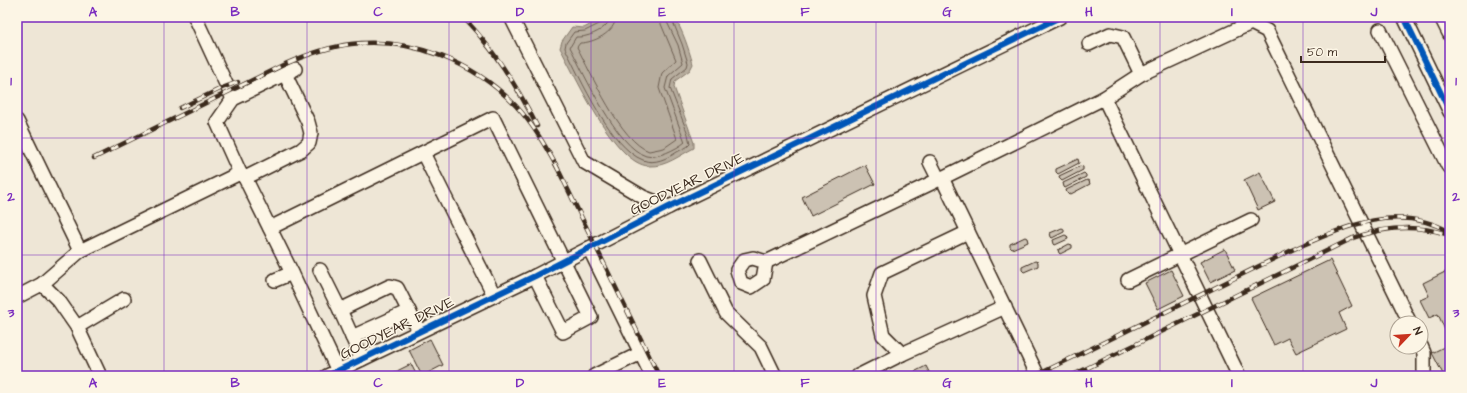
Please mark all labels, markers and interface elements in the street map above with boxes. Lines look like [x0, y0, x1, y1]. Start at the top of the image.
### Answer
text: A [89, 3, 98, 21]
text: B [230, 3, 240, 21]
text: C [373, 3, 383, 21]
text: D [516, 3, 525, 21]
text: E [658, 3, 666, 21]
text: F [800, 3, 810, 21]
text: G [942, 3, 952, 21]
text: H [1085, 3, 1093, 21]
text: I [1231, 3, 1233, 21]
text: J [1370, 3, 1378, 21]
scale bar [1301, 38, 1385, 64]
text: 50 m [1307, 44, 1338, 61]
text: 1 [10, 72, 12, 90]
text: 1 [1455, 72, 1457, 90]
street label: GOODYEAR DRIVE [626, 147, 748, 221]
text: 2 [6, 188, 15, 206]
text: 2 [1451, 188, 1460, 206]
street label: GOODYEAR DRIVE [336, 291, 458, 365]
text: 3 [7, 304, 15, 322]
text: 3 [1452, 304, 1460, 322]
north arrow [1389, 315, 1429, 355]
text: N [1409, 325, 1426, 337]
text: A [89, 374, 98, 392]
text: B [230, 374, 240, 392]
text: C [373, 374, 383, 392]
text: D [516, 374, 525, 392]
text: E [658, 374, 666, 392]
text: F [800, 374, 810, 392]
text: G [942, 374, 952, 392]
text: H [1085, 374, 1093, 392]
text: I [1231, 374, 1233, 392]
text: J [1370, 374, 1378, 392]

